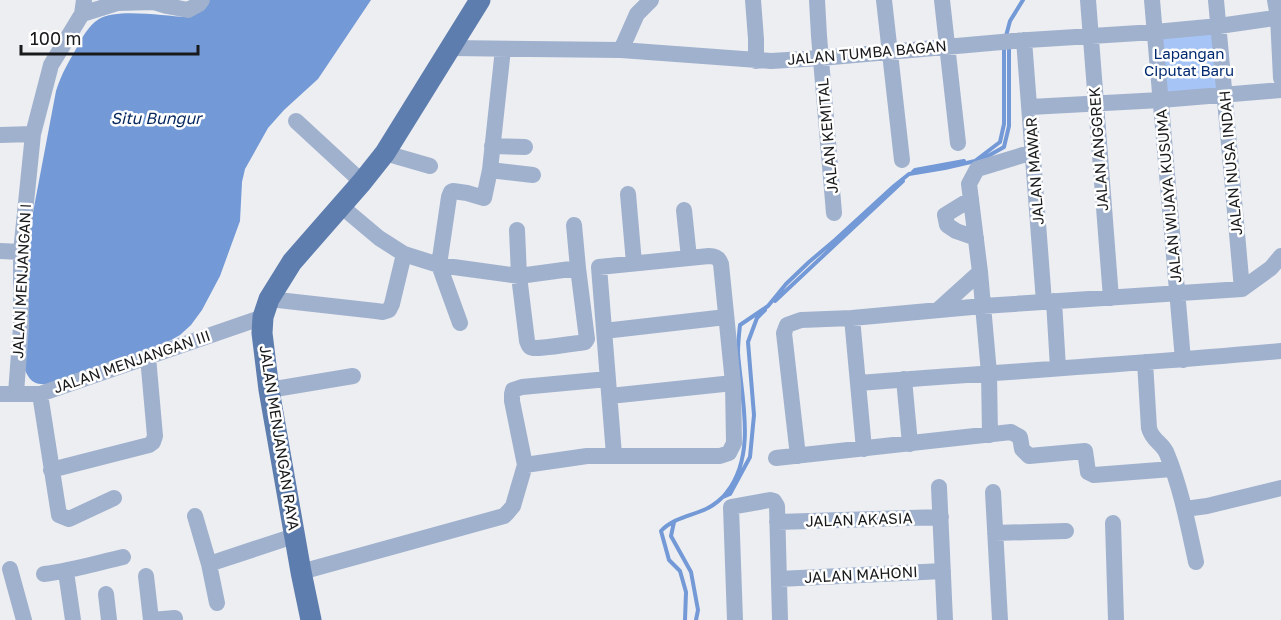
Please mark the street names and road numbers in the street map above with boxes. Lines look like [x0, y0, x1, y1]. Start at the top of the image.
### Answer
street label: JALAN TUMBA BAGAN [786, 36, 947, 68]
street label: JALAN KEMITAL [813, 77, 841, 195]
street label: JALAN ANGGREK [1085, 86, 1111, 212]
street label: JALAN NUSA INDAH [1215, 90, 1245, 236]
street label: JALAN WIJAYA KUSUMA [1151, 108, 1185, 284]
street label: JALAN MAWAR [1021, 117, 1047, 226]
street label: JALAN MENJANGAN I [8, 203, 34, 359]
street label: JALAN MENJANGAN III [51, 326, 212, 396]
street label: JALAN MENJANGAN RAYA [256, 344, 304, 532]
street label: JALAN AKASIA [805, 508, 913, 530]
street label: JALAN MAHONI [804, 562, 918, 586]

